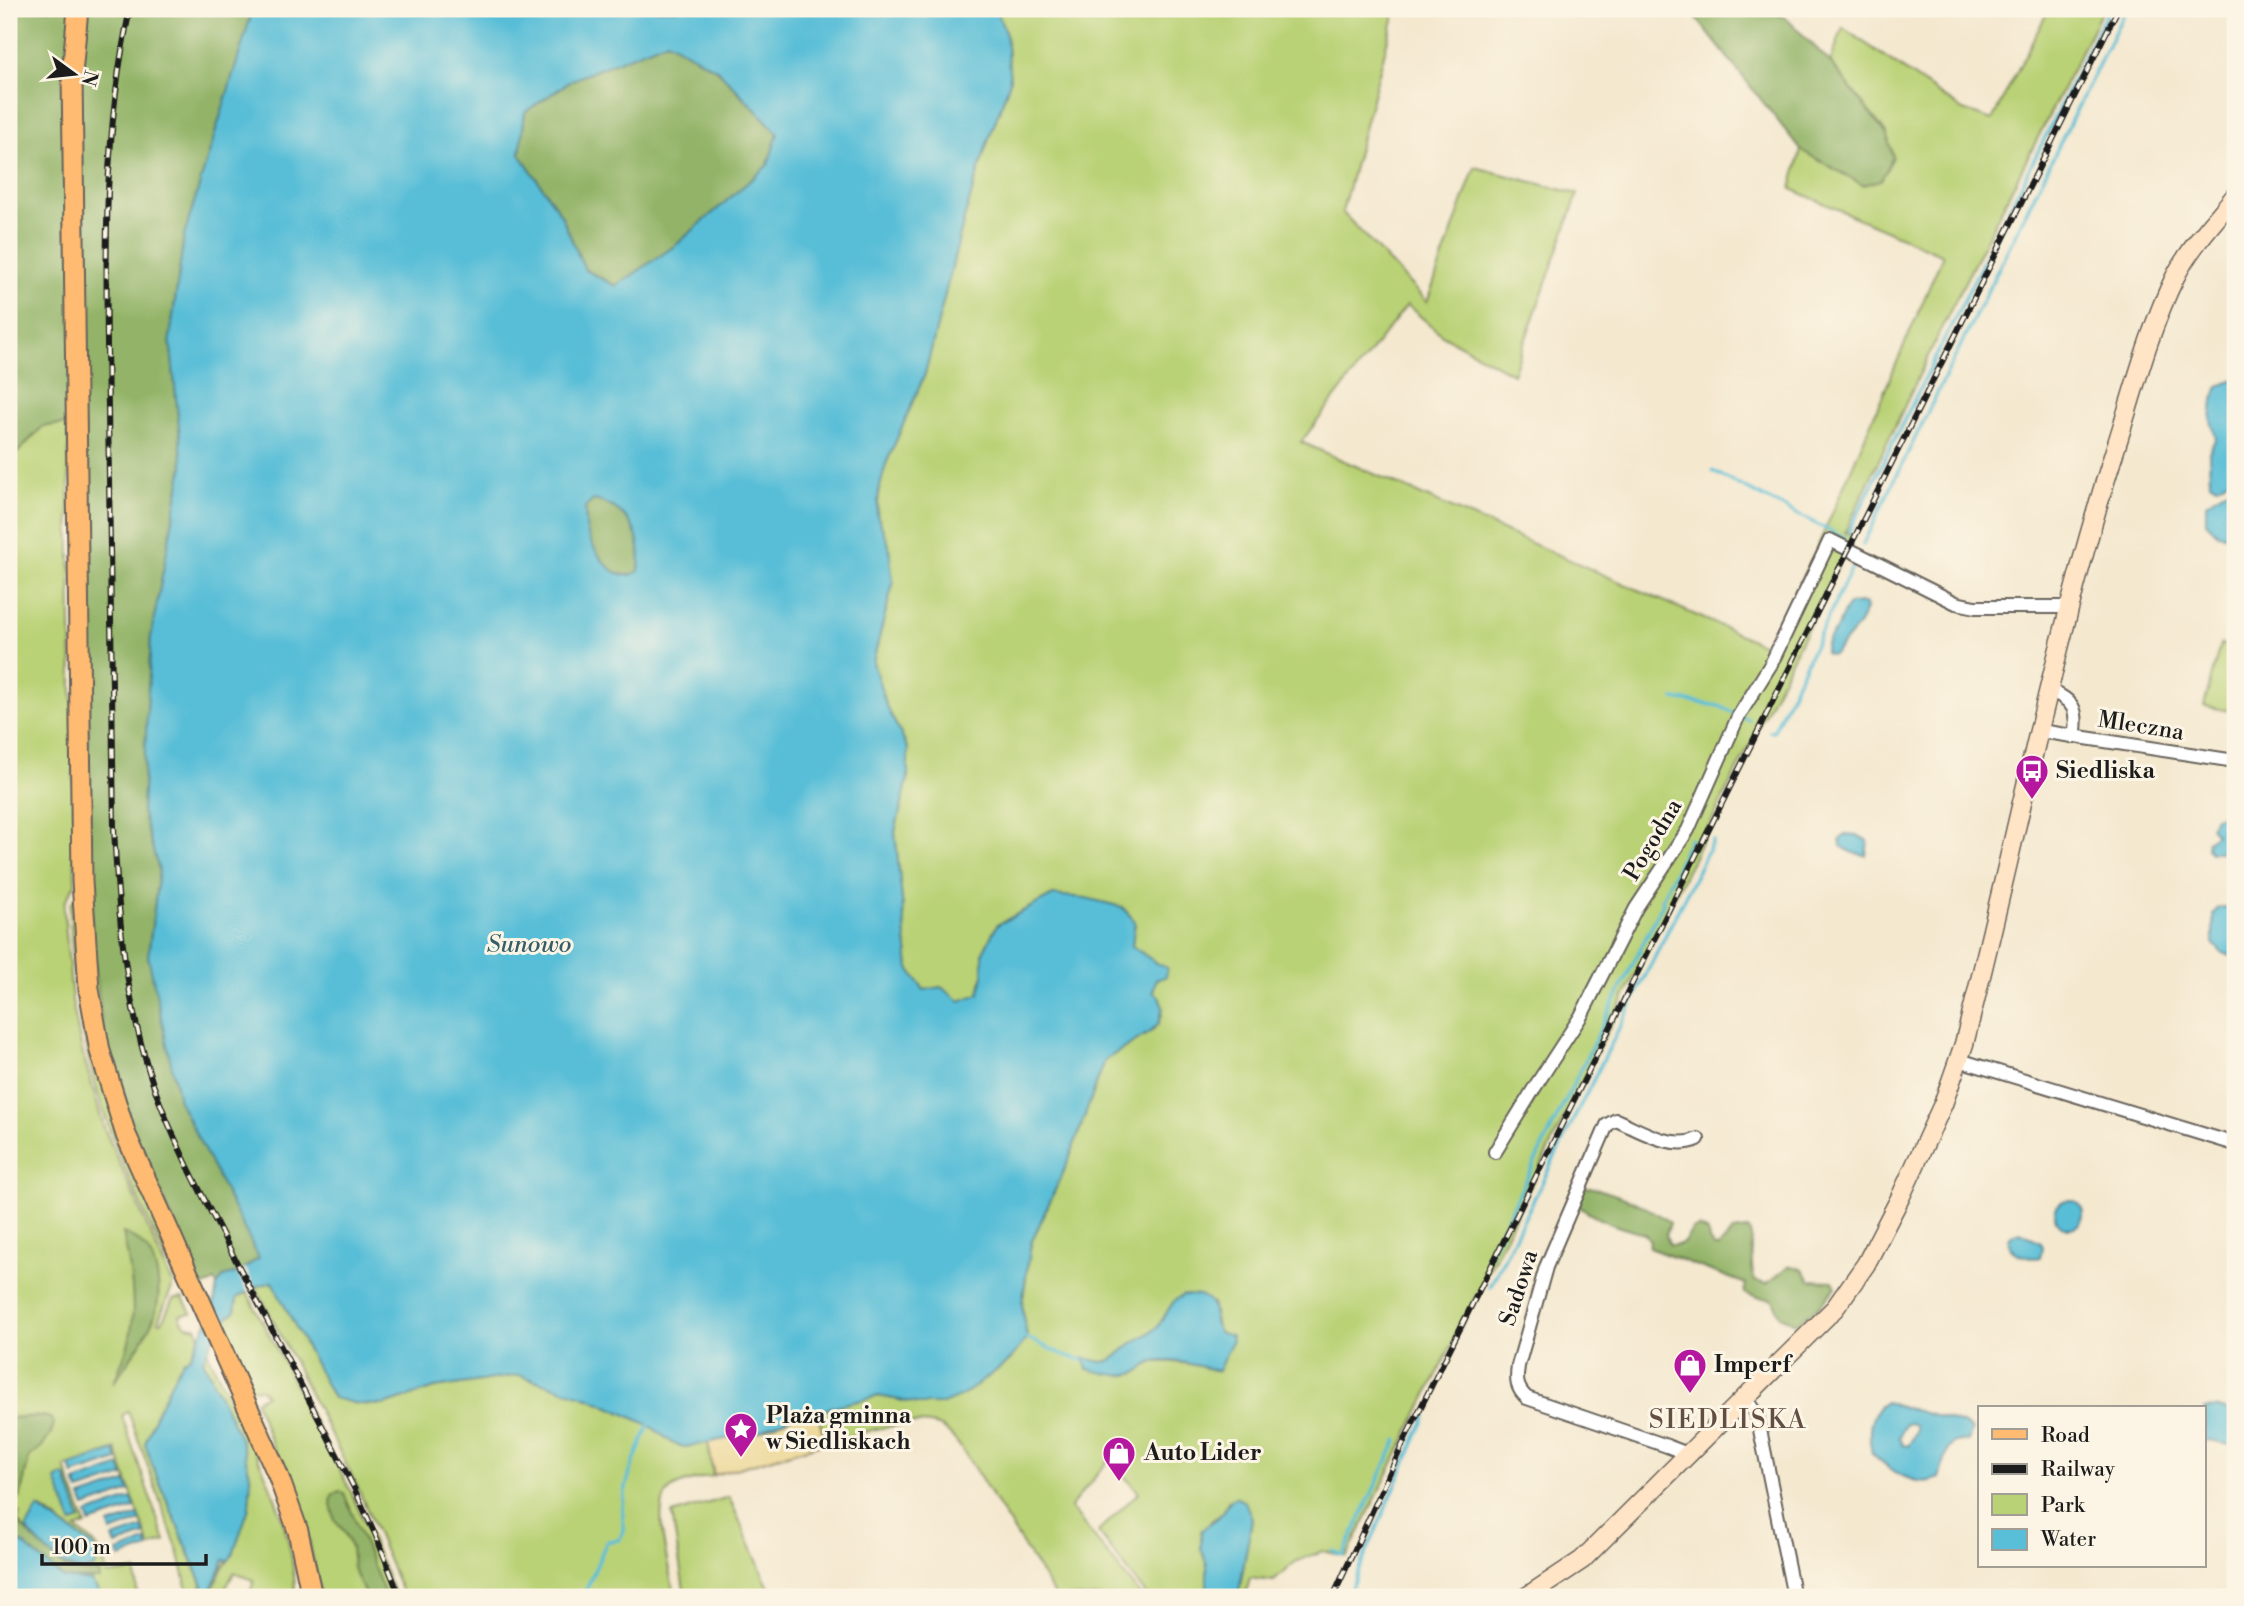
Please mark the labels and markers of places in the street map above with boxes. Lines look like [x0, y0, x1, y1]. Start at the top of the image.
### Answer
bus stop icon: Siedliska [2013, 752, 2051, 801]
place label: Siedliska [2056, 757, 2156, 785]
shop icon: Imperf [1671, 1346, 1709, 1395]
place label: Imperf [1714, 1351, 1793, 1379]
place label: Plaża gminna w Siedliskach [765, 1402, 912, 1456]
place icon: Plaża gminna w Siedliskach [722, 1410, 760, 1459]
shop icon: Auto Lider [1100, 1434, 1138, 1483]
place label: Auto Lider [1143, 1439, 1262, 1467]

